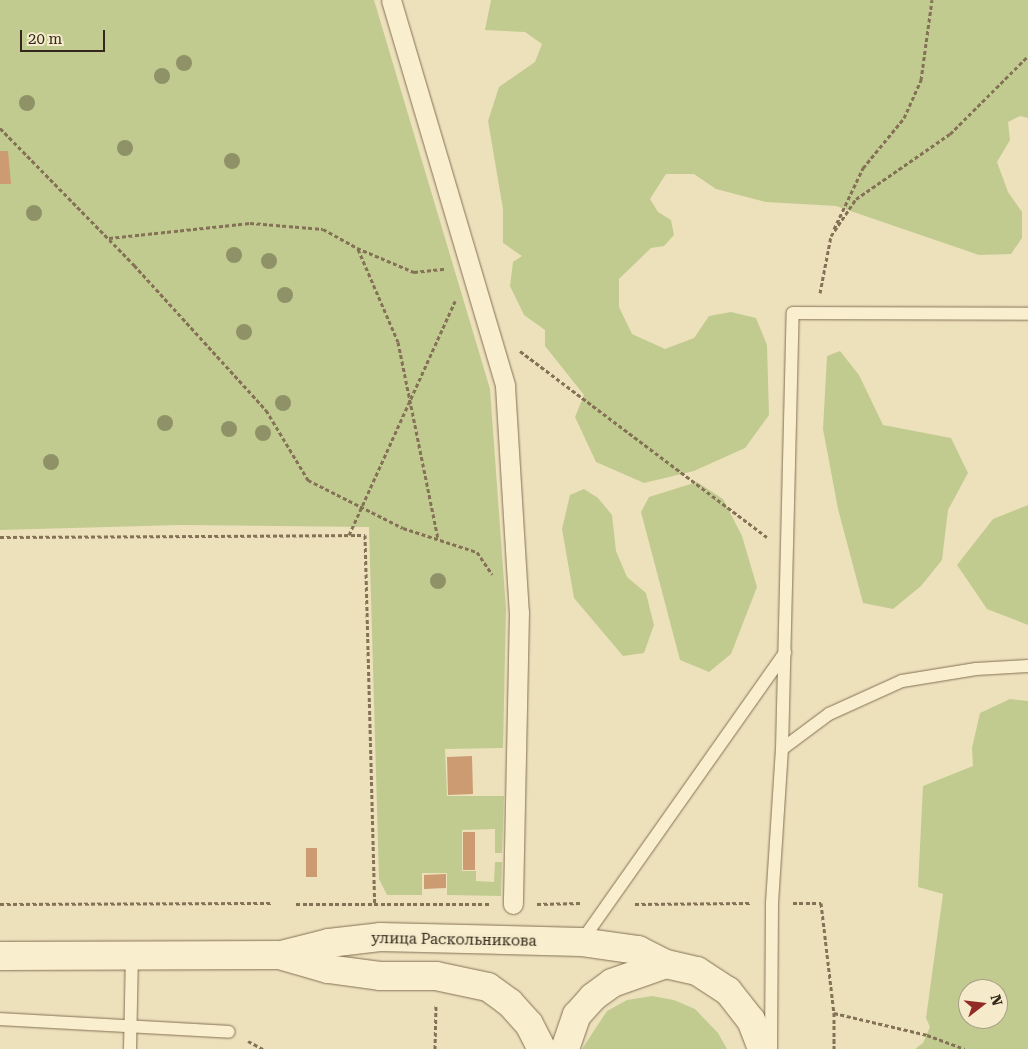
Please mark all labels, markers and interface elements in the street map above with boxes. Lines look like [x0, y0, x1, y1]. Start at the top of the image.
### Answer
scale bar [22, 20, 108, 52]
text: 20 m [28, 30, 62, 48]
street label: улица Раскольникова [371, 930, 537, 950]
north arrow [958, 979, 1008, 1029]
text: N [987, 993, 1006, 1008]

